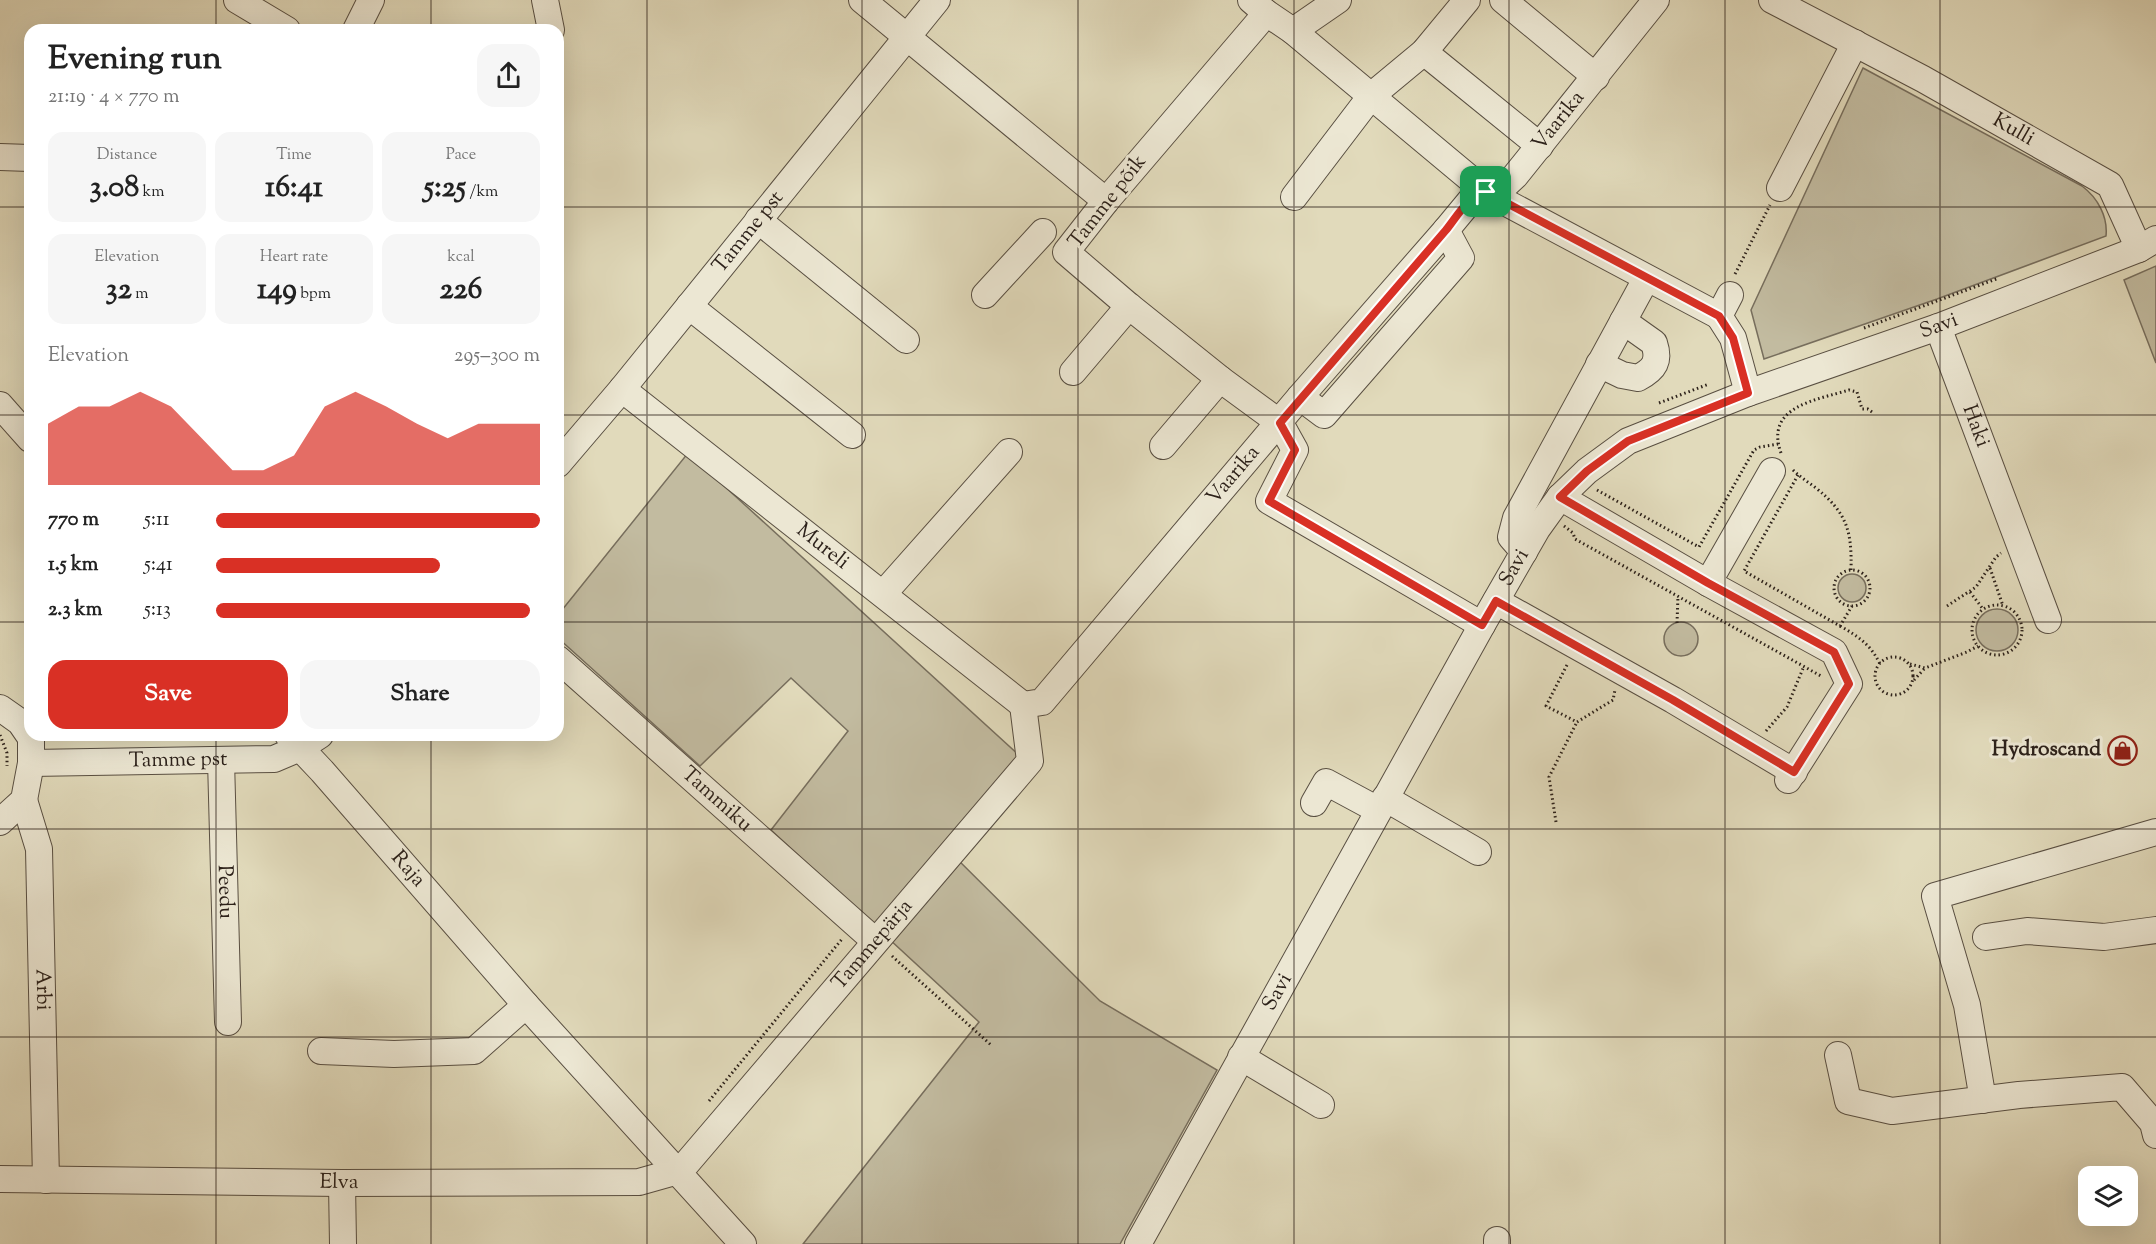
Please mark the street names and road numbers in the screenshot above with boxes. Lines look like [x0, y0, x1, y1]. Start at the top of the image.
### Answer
street label: Vaarika [1525, 84, 1593, 158]
street label: Kulli [1986, 106, 2040, 154]
street label: Tamme põik [1062, 148, 1155, 255]
street label: Tamme pst [706, 185, 791, 280]
street label: Savi [1916, 306, 1963, 347]
street label: Haki [1954, 400, 1997, 452]
street label: Vaarika [1200, 439, 1268, 512]
street label: Mureli [789, 516, 855, 577]
street label: Savi [1492, 544, 1537, 592]
street label: Tamme pst [128, 745, 227, 776]
street label: Tammiku [674, 760, 759, 840]
street label: Raja [383, 844, 432, 895]
street label: Peedu [209, 864, 240, 920]
street label: Tammepärja [825, 893, 921, 997]
street label: Savi [1255, 968, 1300, 1017]
street label: Arbi [27, 969, 57, 1011]
street label: Elva [319, 1168, 359, 1198]

